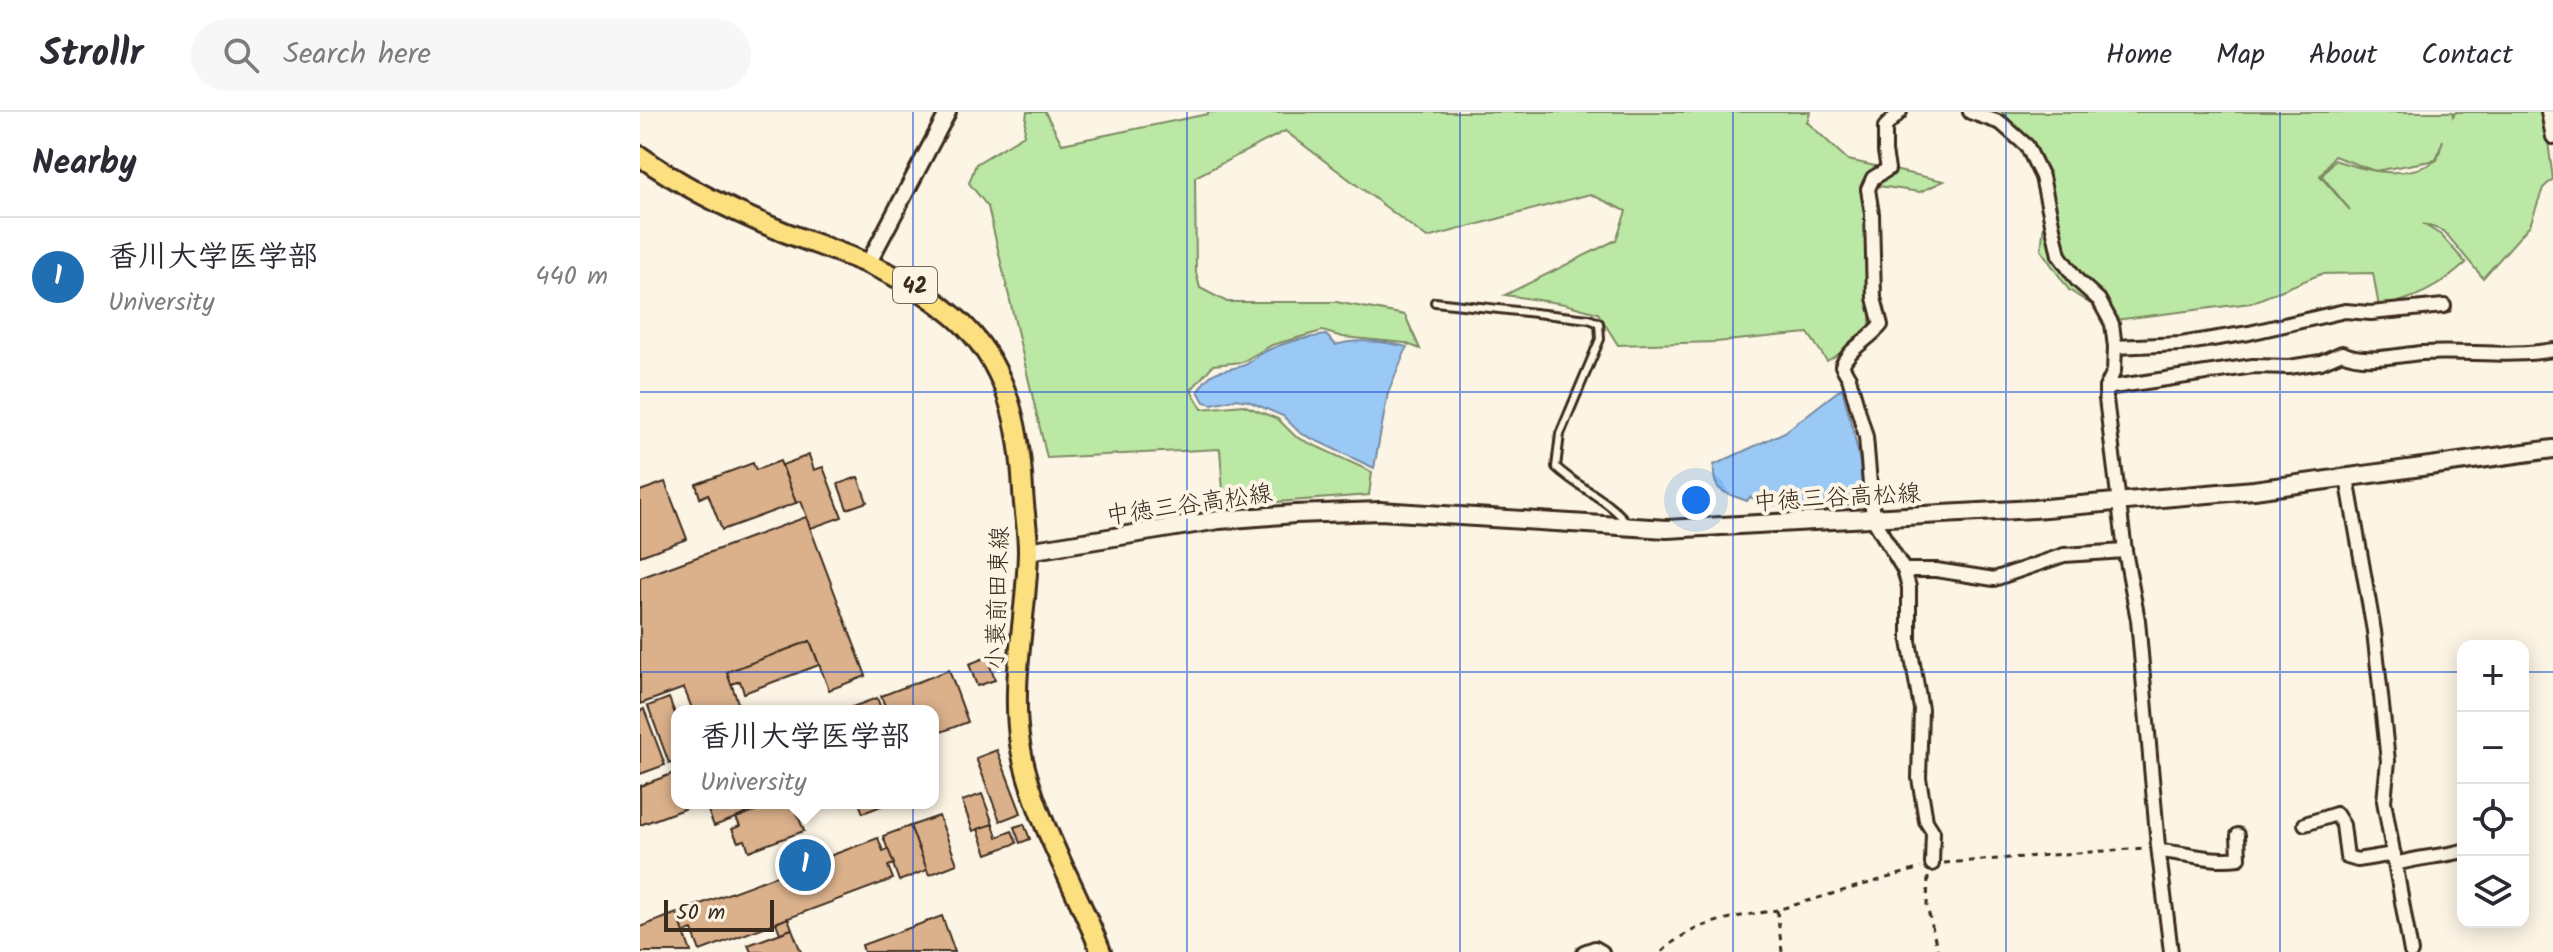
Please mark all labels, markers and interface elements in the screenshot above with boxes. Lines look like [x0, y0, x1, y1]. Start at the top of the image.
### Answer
search box [191, 19, 751, 91]
text: Strollr [40, 25, 143, 85]
text: Search here [283, 31, 431, 79]
icon: search [219, 33, 263, 77]
text: Home [2106, 33, 2172, 78]
text: Map [2216, 33, 2265, 78]
text: About [2309, 33, 2377, 78]
text: Contact [2421, 33, 2513, 78]
text: Nearby [32, 137, 137, 191]
text: 香川大学医学部 [108, 234, 318, 282]
text: 1 [54, 256, 62, 298]
text: 440 m [535, 256, 608, 298]
road number: 42 [893, 267, 937, 303]
text: University [108, 282, 214, 324]
street label: 中徳三谷高松線 [1103, 474, 1275, 536]
street label: 中徳三谷高松線 [1752, 475, 1922, 522]
your location [1676, 480, 1716, 520]
street label: 小蓑前田東線 [976, 525, 1020, 671]
map controls [2457, 640, 2529, 928]
button: + [2457, 640, 2529, 712]
popup [671, 705, 939, 809]
button: − [2457, 712, 2529, 784]
text: 香川大学医学部 [700, 714, 910, 762]
text: University [700, 762, 806, 804]
button: locate [2457, 784, 2529, 856]
pin: 1 [779, 835, 831, 895]
button: layers [2457, 856, 2529, 928]
scale bar [664, 896, 774, 932]
text: 50 m [676, 896, 725, 931]

